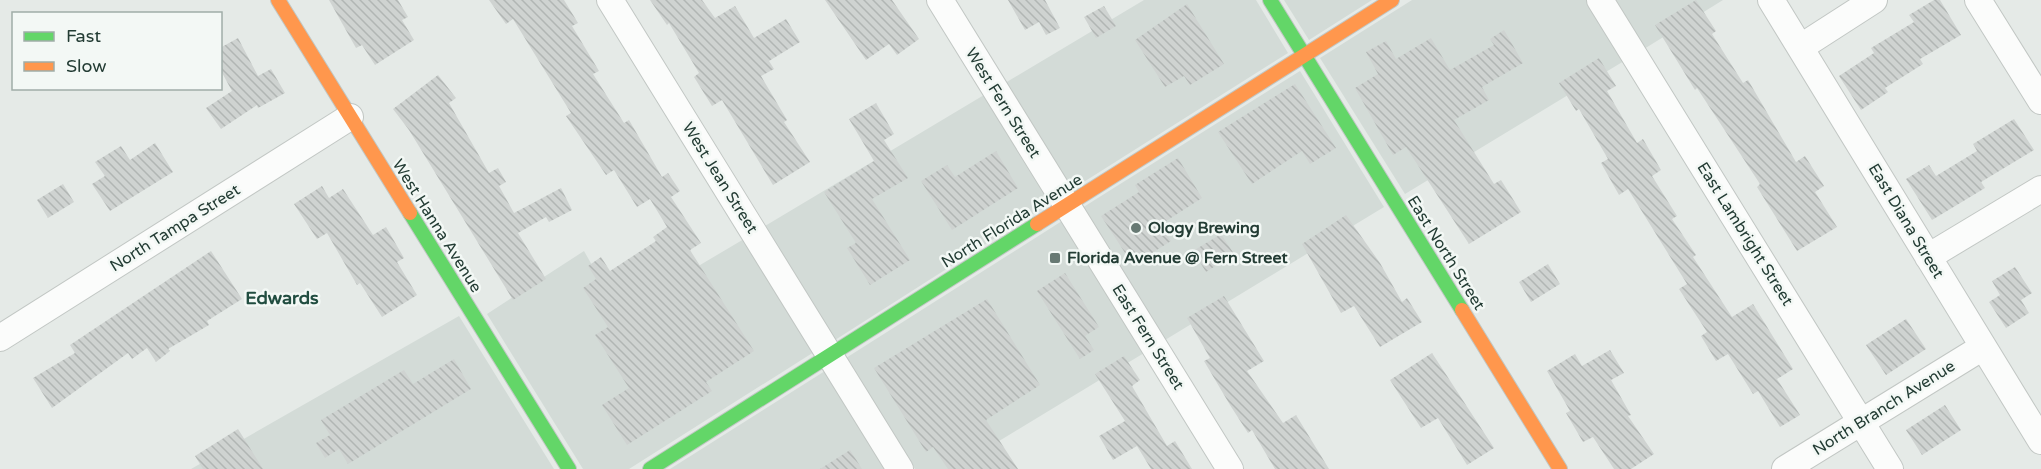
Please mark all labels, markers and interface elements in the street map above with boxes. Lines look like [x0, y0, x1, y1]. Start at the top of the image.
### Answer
legend [12, 12, 222, 90]
text: Fast [66, 25, 101, 47]
street label: West Fern Street [961, 44, 1045, 162]
text: Slow [66, 55, 107, 77]
street label: West Jean Street [678, 119, 762, 237]
street label: West Hanna Avenue [388, 156, 486, 296]
street label: East Lambright Street [1693, 158, 1797, 310]
street label: East Diana Street [1864, 160, 1948, 282]
street label: North Florida Avenue [938, 169, 1086, 273]
street label: North Tampa Street [106, 180, 244, 276]
street label: East North Street [1403, 192, 1489, 314]
place label: Ology Brewing [1148, 218, 1260, 238]
marker: Ology Brewing [1129, 221, 1143, 235]
place label: Florida Avenue @ Fern Street [1067, 248, 1288, 268]
marker: Florida Avenue @ Fern Street [1048, 251, 1062, 265]
street label: East Fern Street [1107, 280, 1189, 394]
district label: Edwards [245, 287, 319, 309]
street label: North Branch Avenue [1809, 356, 1959, 460]

